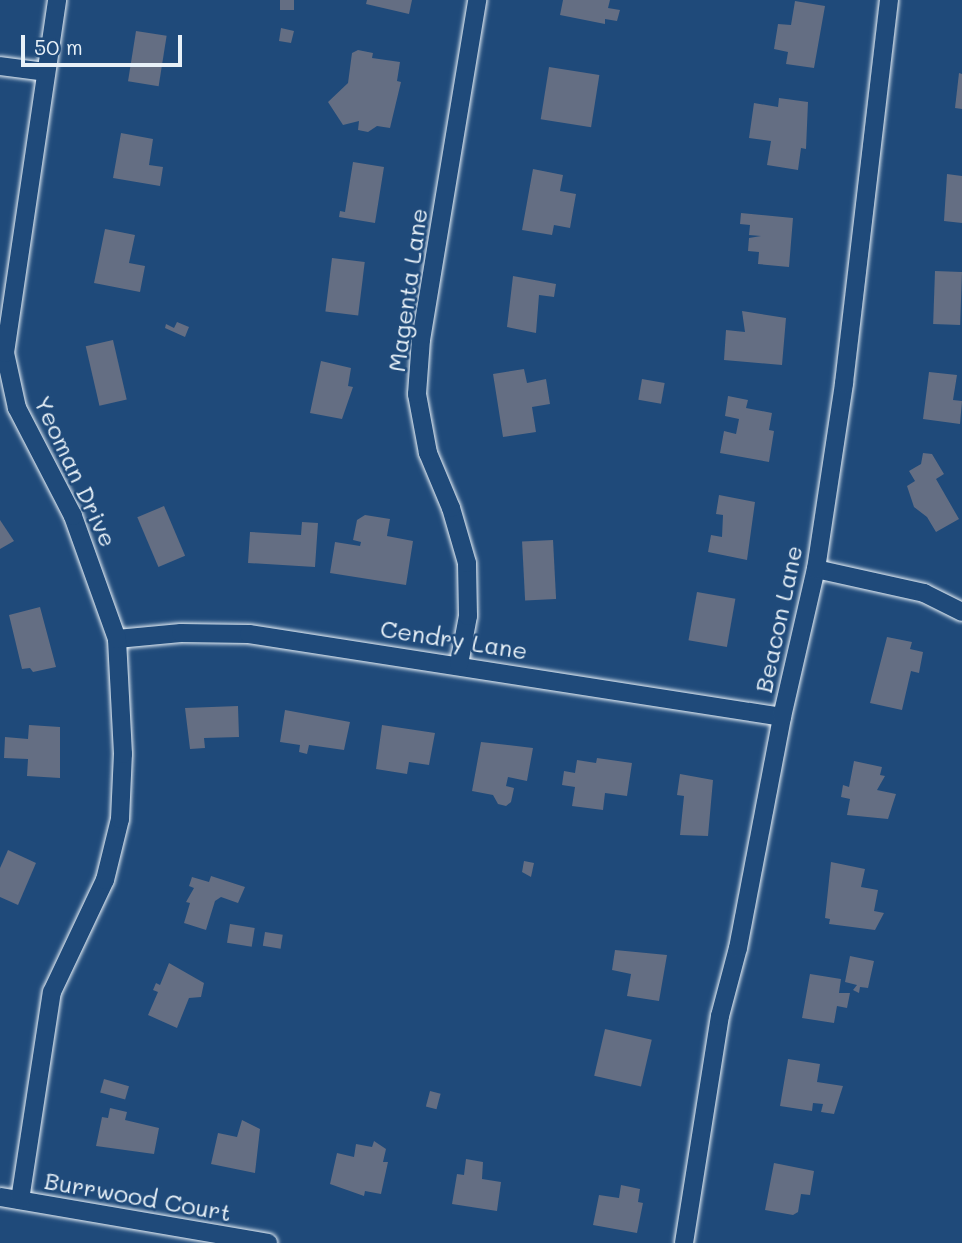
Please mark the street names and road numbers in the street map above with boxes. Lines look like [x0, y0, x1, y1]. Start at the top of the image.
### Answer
street label: Magenta Lane [381, 206, 433, 374]
street label: Yeoman Drive [28, 391, 124, 551]
street label: Beacon Lane [748, 543, 808, 695]
street label: Cendry Lane [378, 613, 530, 665]
street label: Burrwood Court [42, 1165, 234, 1227]

